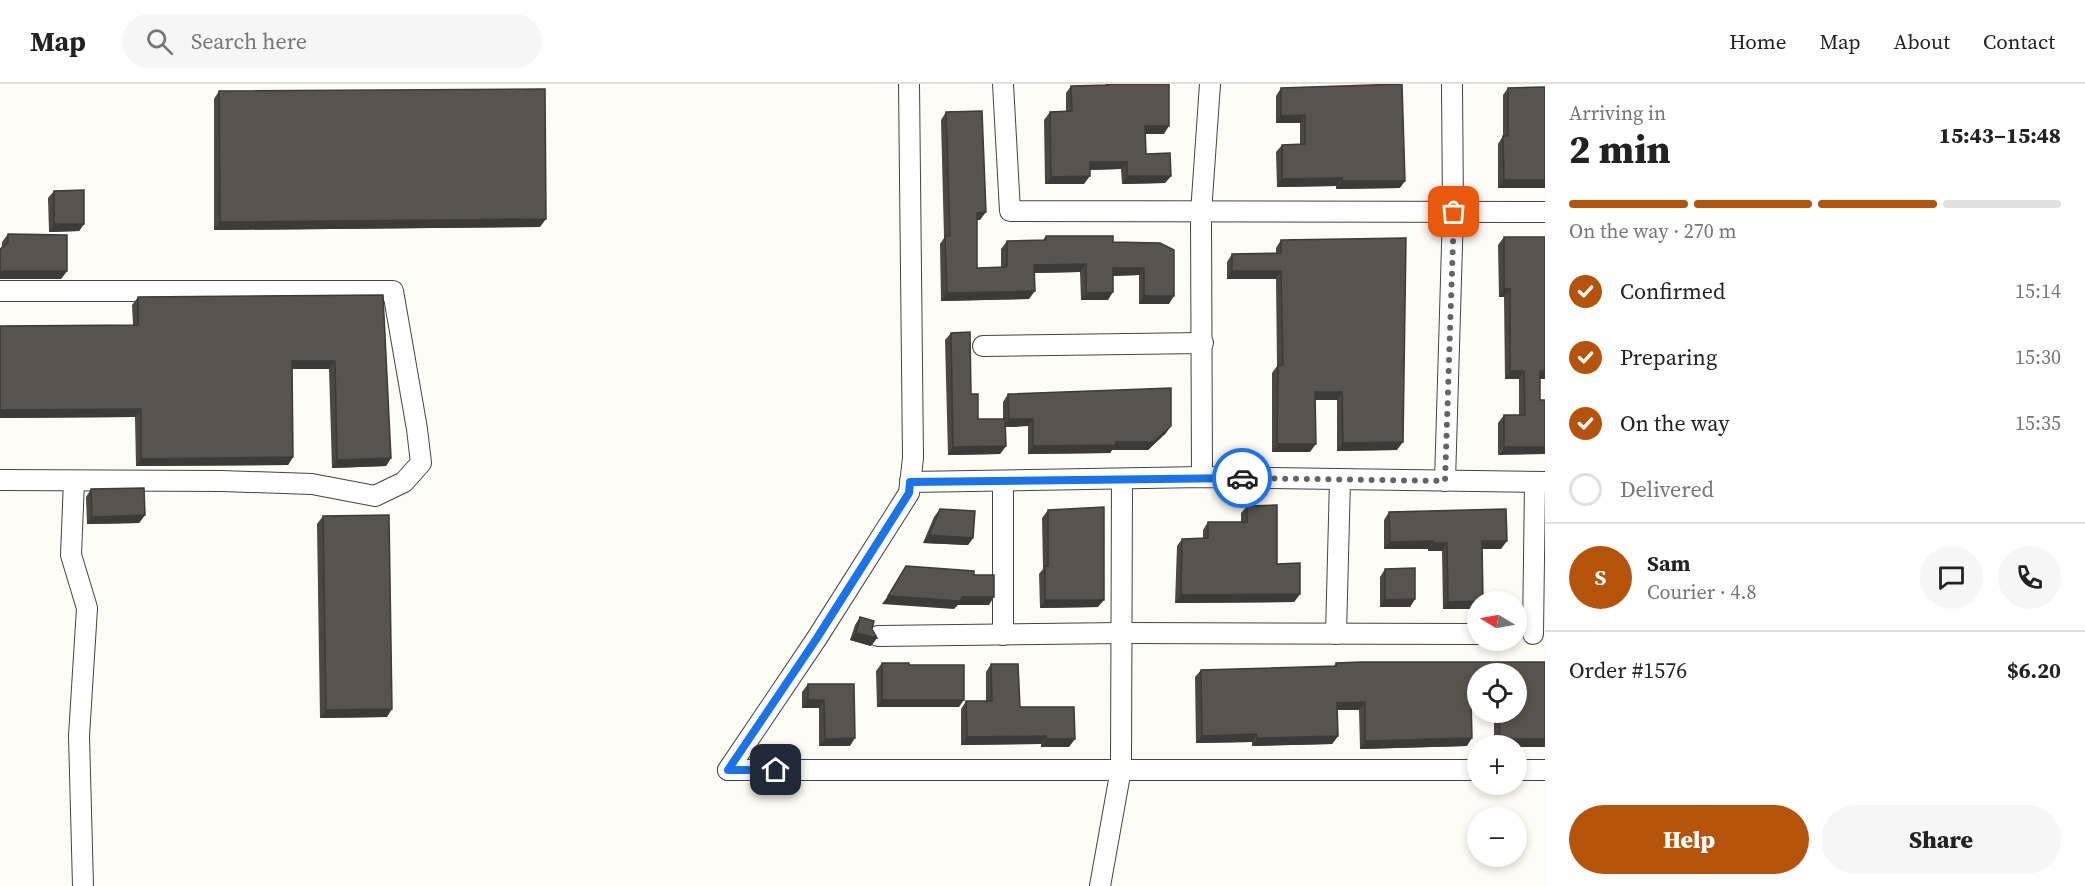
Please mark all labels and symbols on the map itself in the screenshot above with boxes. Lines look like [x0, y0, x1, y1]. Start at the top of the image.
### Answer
pin [1428, 186, 1479, 237]
courier [1212, 448, 1272, 508]
north arrow [1467, 591, 1527, 651]
pin [750, 744, 801, 795]

